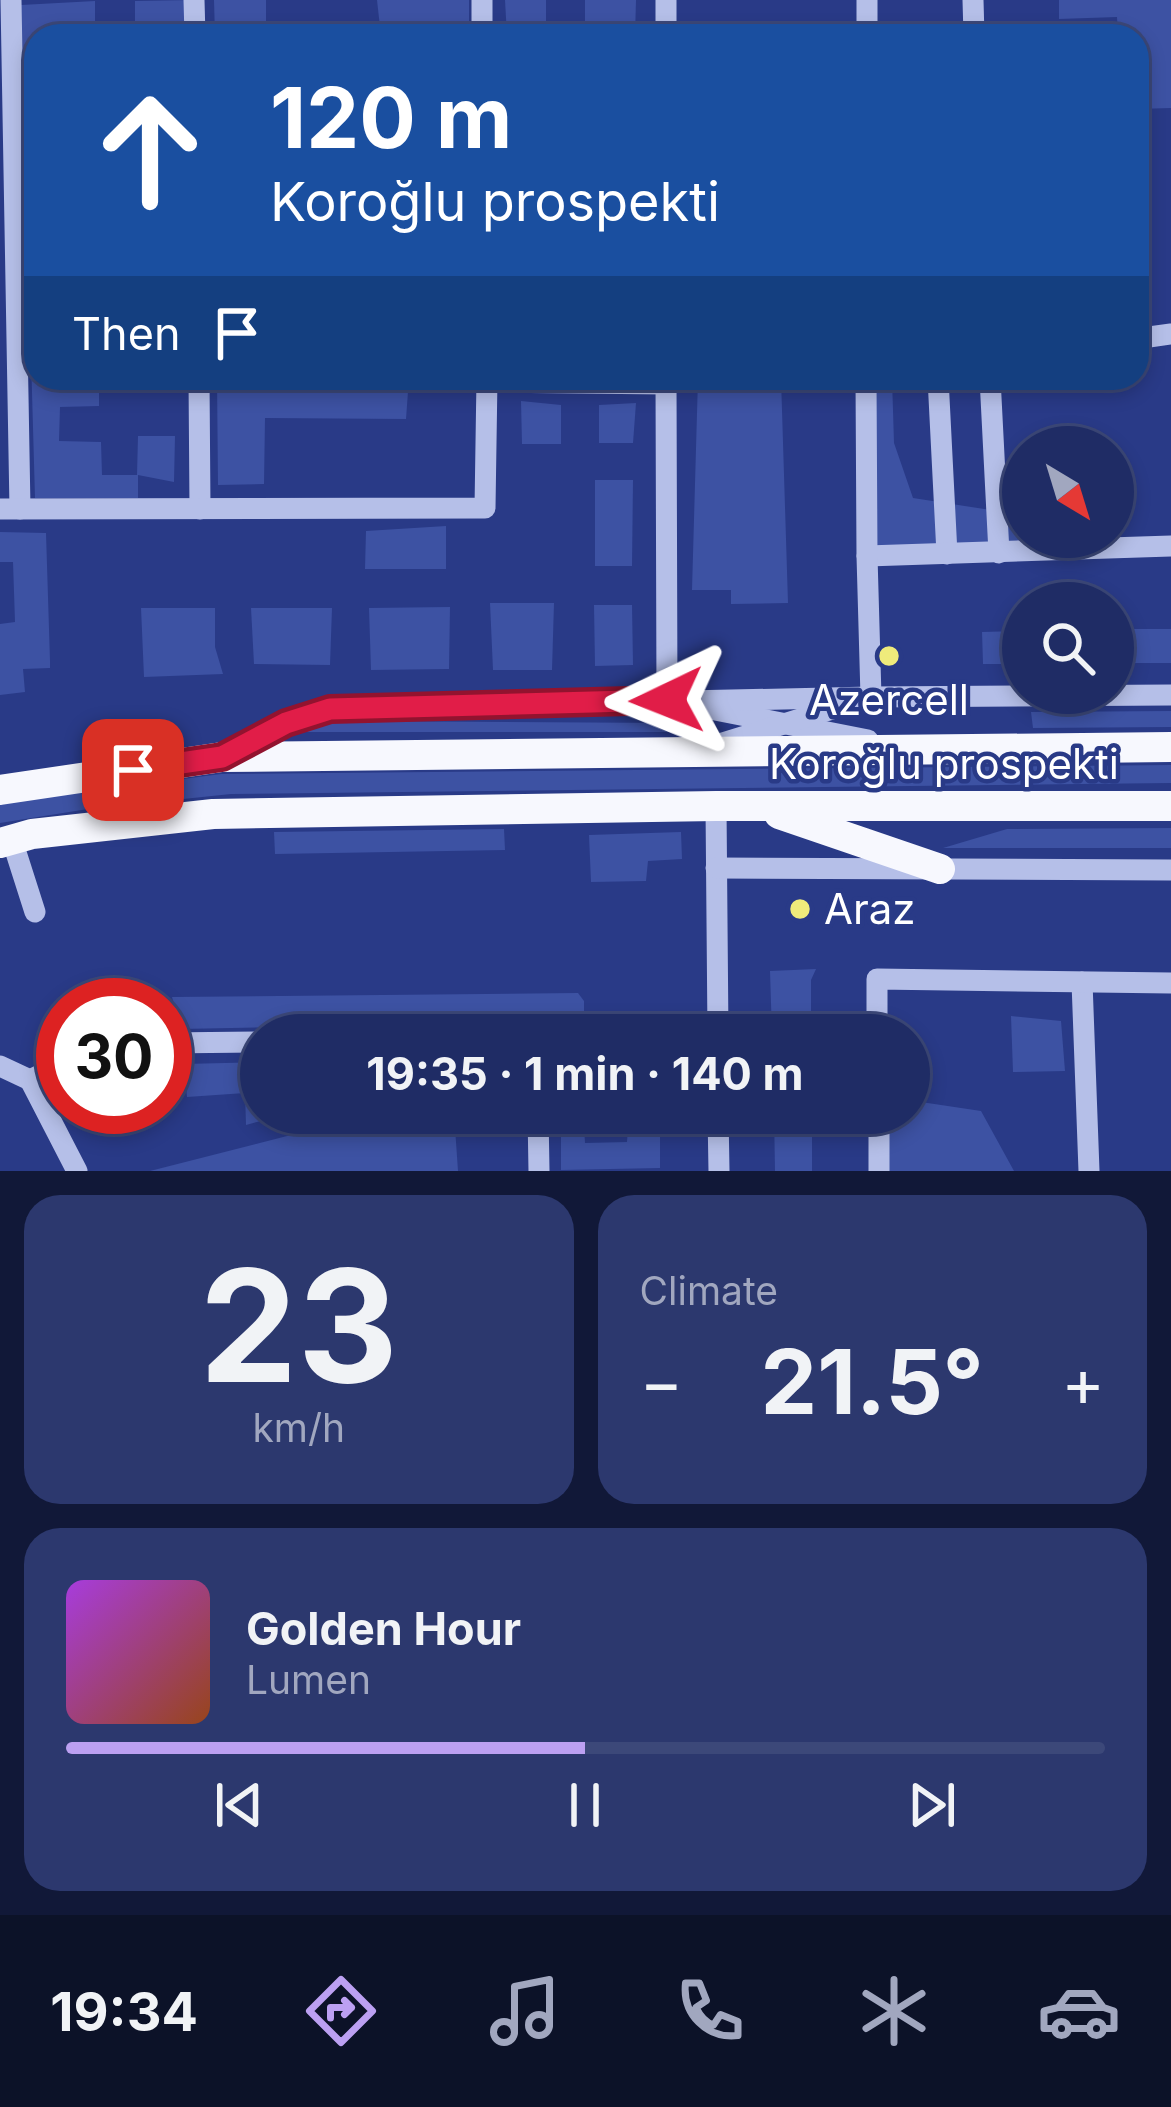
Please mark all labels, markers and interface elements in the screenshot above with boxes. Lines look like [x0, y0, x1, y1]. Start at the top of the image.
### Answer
text: 120 m [270, 67, 512, 168]
icon: ahead [72, 72, 228, 228]
text: Koroğlu prospekti [270, 169, 720, 234]
icon: arrive [204, 300, 270, 366]
text: Then [72, 306, 180, 361]
north arrow [1002, 426, 1134, 558]
map controls [1002, 426, 1134, 714]
button: search [1002, 582, 1134, 714]
position arrow [604, 637, 730, 763]
marker: Azercell [876, 643, 902, 669]
place label: Azercell [809, 674, 969, 725]
pin [82, 719, 184, 821]
icon: arrive [100, 737, 166, 803]
street label: Koroğlu prospekti [769, 738, 1119, 789]
place label: Araz [824, 883, 916, 934]
marker: Araz [787, 896, 813, 922]
speed limit sign: 30 [36, 978, 192, 1134]
text: 19:35 · 1 min · 140 m [366, 1046, 804, 1101]
text: 23 [199, 1231, 398, 1420]
text: Climate [640, 1267, 778, 1314]
text: 21.5° [761, 1327, 984, 1436]
text: − [640, 1342, 683, 1422]
text: + [1061, 1342, 1105, 1422]
text: km/h [252, 1404, 345, 1451]
text: Golden Hour [246, 1601, 521, 1656]
text: Lumen [246, 1656, 371, 1703]
icon: previous [206, 1772, 272, 1838]
icon: pause [552, 1772, 618, 1838]
icon: next [899, 1772, 965, 1838]
icon: directions [299, 1969, 383, 2053]
icon: music [483, 1969, 567, 2053]
icon: phone [668, 1969, 752, 2053]
icon: climate [852, 1969, 936, 2053]
icon: car [1037, 1969, 1121, 2053]
text: 19:34 [50, 1979, 198, 2044]

